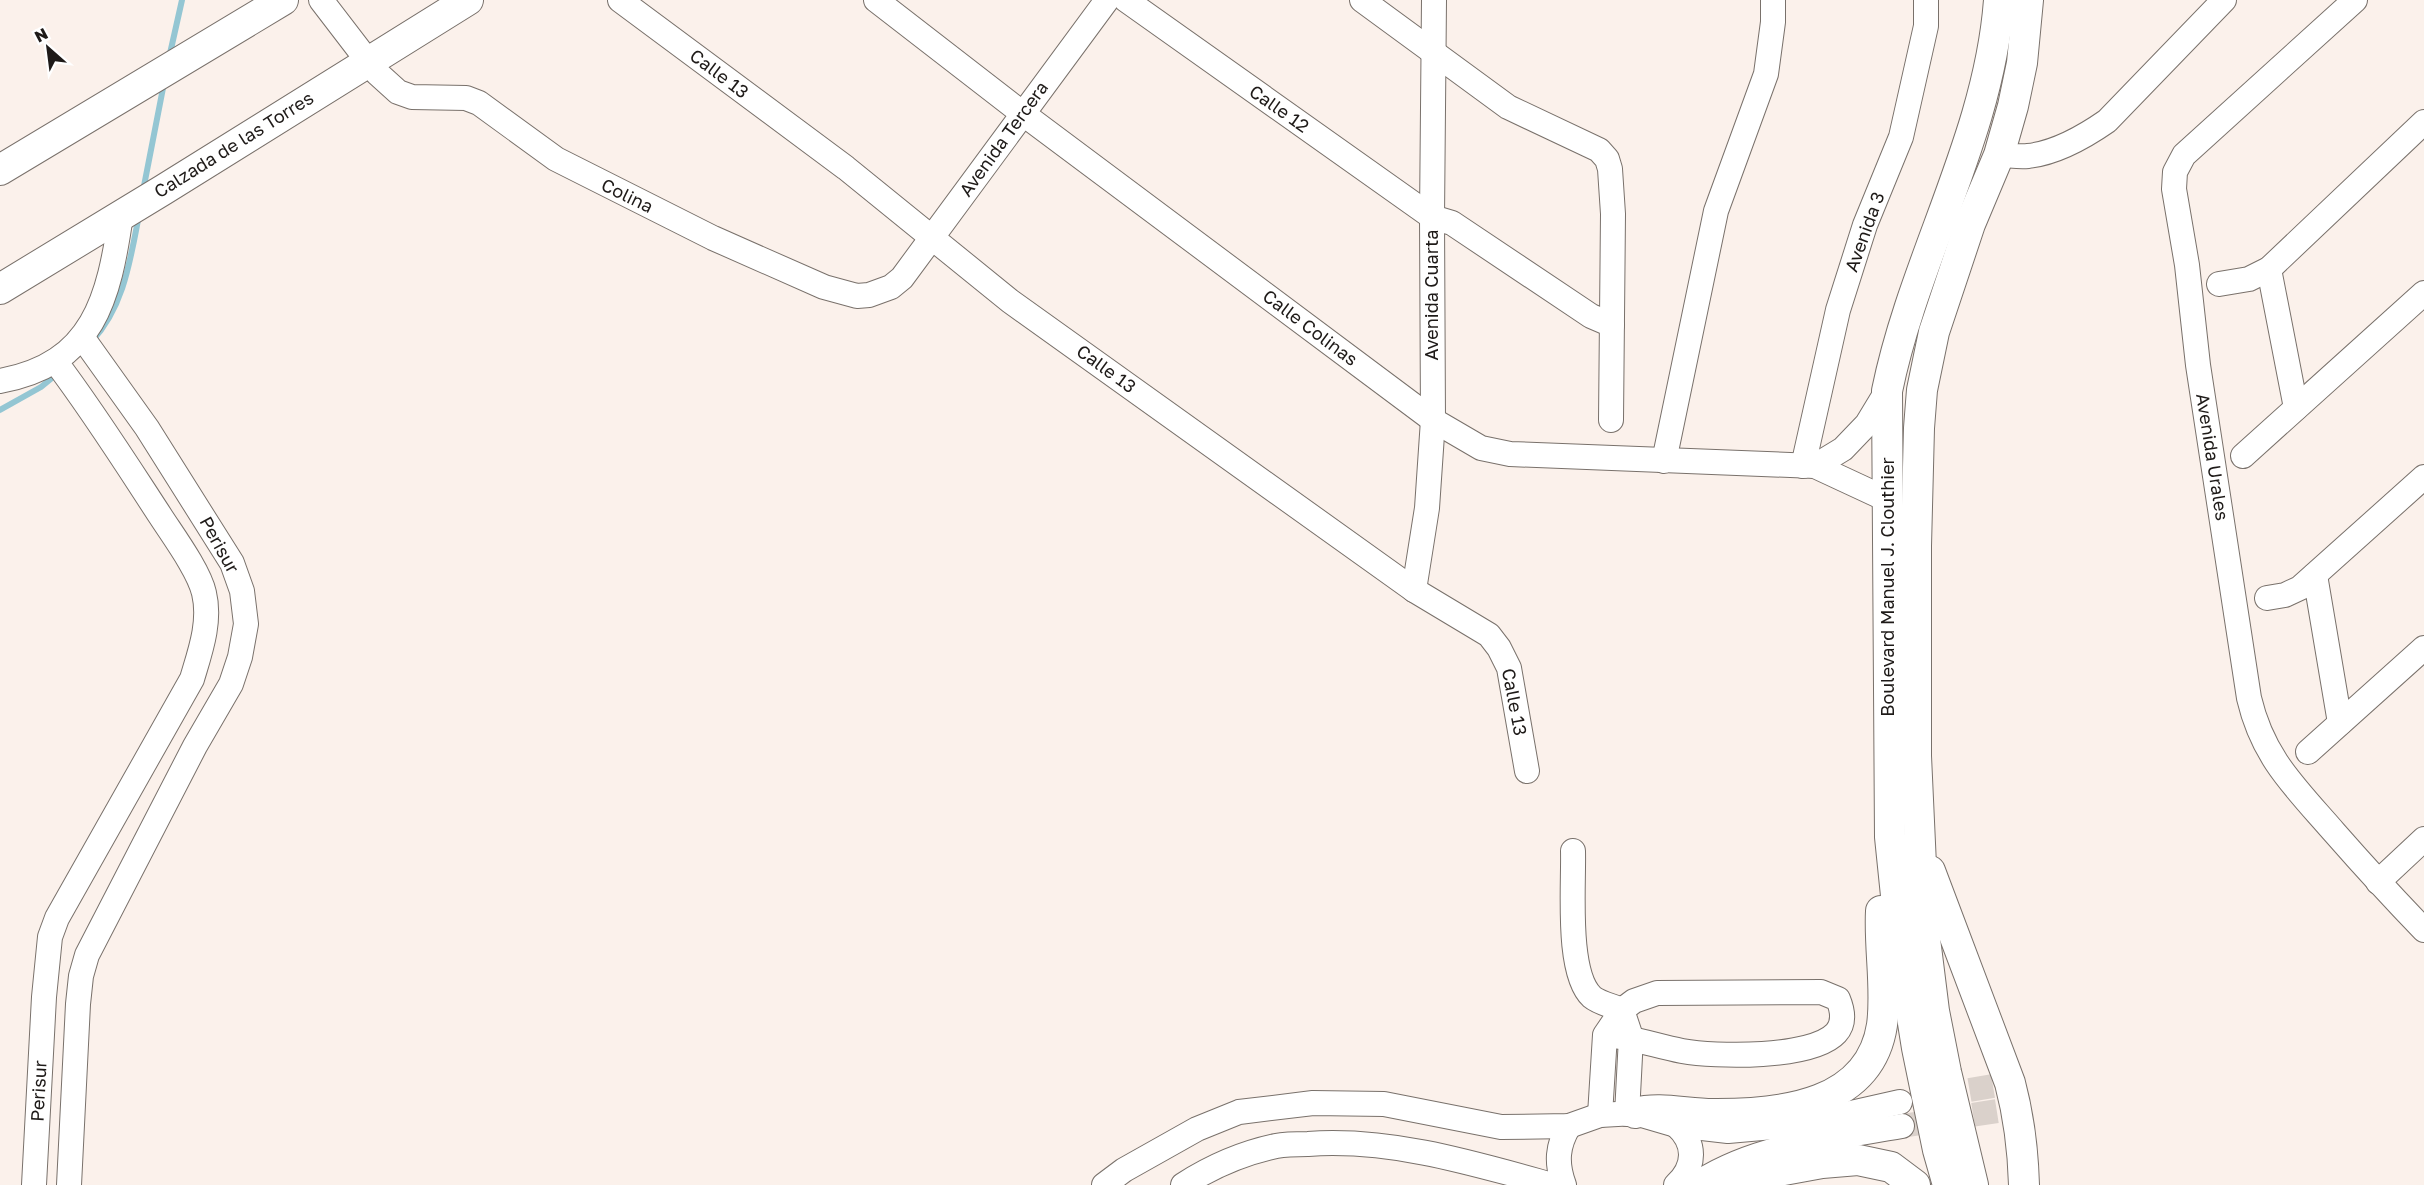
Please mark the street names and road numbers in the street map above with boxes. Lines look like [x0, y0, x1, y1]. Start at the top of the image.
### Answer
street label: Calle 13 [686, 44, 753, 102]
street label: Avenida Tercera [954, 77, 1052, 200]
street label: Calle 12 [1245, 80, 1314, 137]
street label: Calzada de las Torres [150, 86, 317, 202]
street label: Colina [598, 173, 657, 217]
street label: Avenida 3 [1839, 189, 1889, 275]
street label: Avenida Cuarta [1420, 230, 1442, 360]
street label: Calle Colinas [1259, 284, 1362, 370]
street label: Calle 13 [1073, 339, 1141, 397]
street label: Avenida Urales [2192, 392, 2234, 522]
street label: Boulevard Manuel J. Clouthier [1876, 457, 1898, 717]
street label: Perisur [195, 512, 244, 577]
street label: Calle 13 [1498, 666, 1532, 737]
street label: Perisur [25, 1060, 51, 1122]

